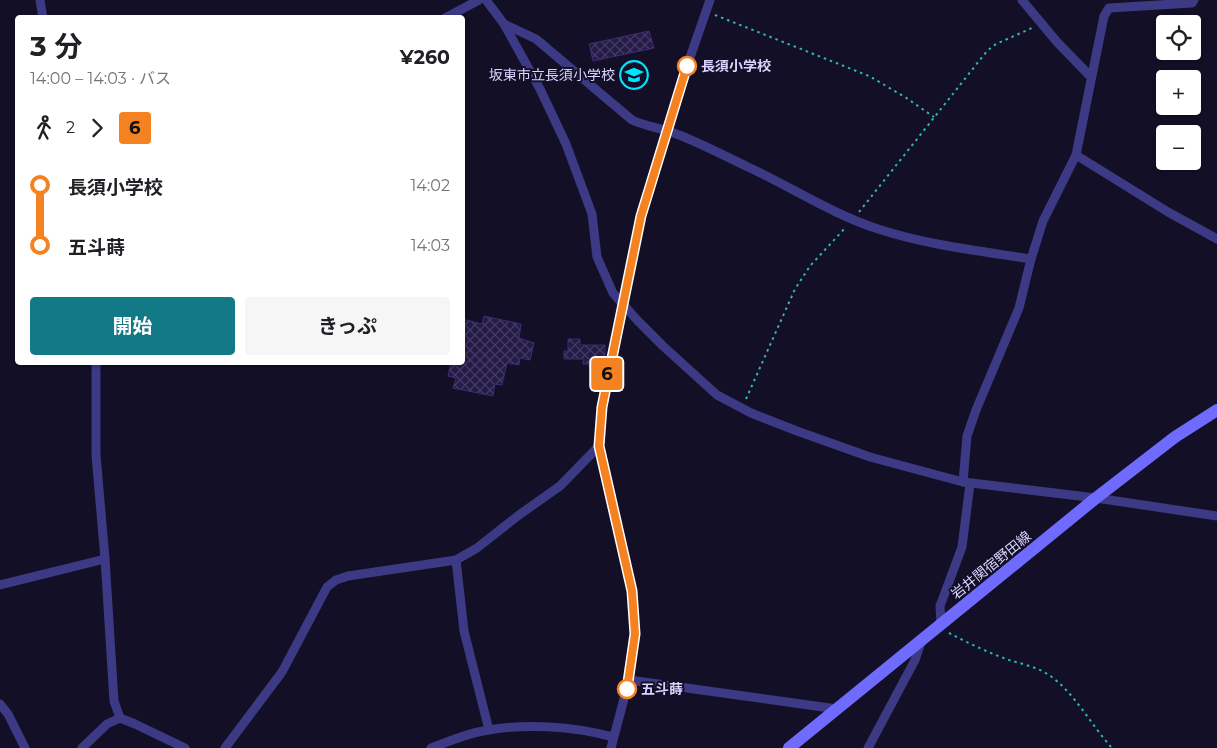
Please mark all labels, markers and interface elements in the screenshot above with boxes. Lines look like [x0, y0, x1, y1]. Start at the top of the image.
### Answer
map controls [1156, 15, 1201, 170]
button: locate [1156, 15, 1201, 60]
text: 3 分 [30, 29, 83, 63]
text: ¥260 [400, 46, 450, 69]
marker: 長須小学校 [677, 56, 697, 76]
place label: 長須小学校 [701, 57, 771, 75]
school or university icon: 坂東市立長須小学校 [619, 60, 649, 90]
place label: 坂東市立長須小学校 [489, 66, 615, 84]
text: 14:00 – 14:03 · バス [30, 69, 171, 88]
button: + [1156, 70, 1201, 115]
icon: walk [30, 114, 58, 142]
icon: forward [83, 114, 111, 142]
text: 6 [129, 117, 141, 139]
text: 2 [66, 118, 75, 137]
button: − [1156, 125, 1201, 170]
text: 長須小学校 [68, 176, 163, 199]
text: 14:02 [410, 176, 450, 195]
text: 五斗蒔 [68, 236, 125, 259]
text: 14:03 [411, 236, 450, 255]
button: 開始 [30, 297, 235, 355]
button: きっぷ [245, 297, 450, 355]
line badge: 6 [591, 358, 623, 390]
text: 6 [601, 363, 613, 385]
street label: 岩井関宿野田線 [947, 527, 1035, 603]
marker: 五斗蒔 [617, 679, 637, 699]
place label: 五斗蒔 [641, 680, 683, 698]

